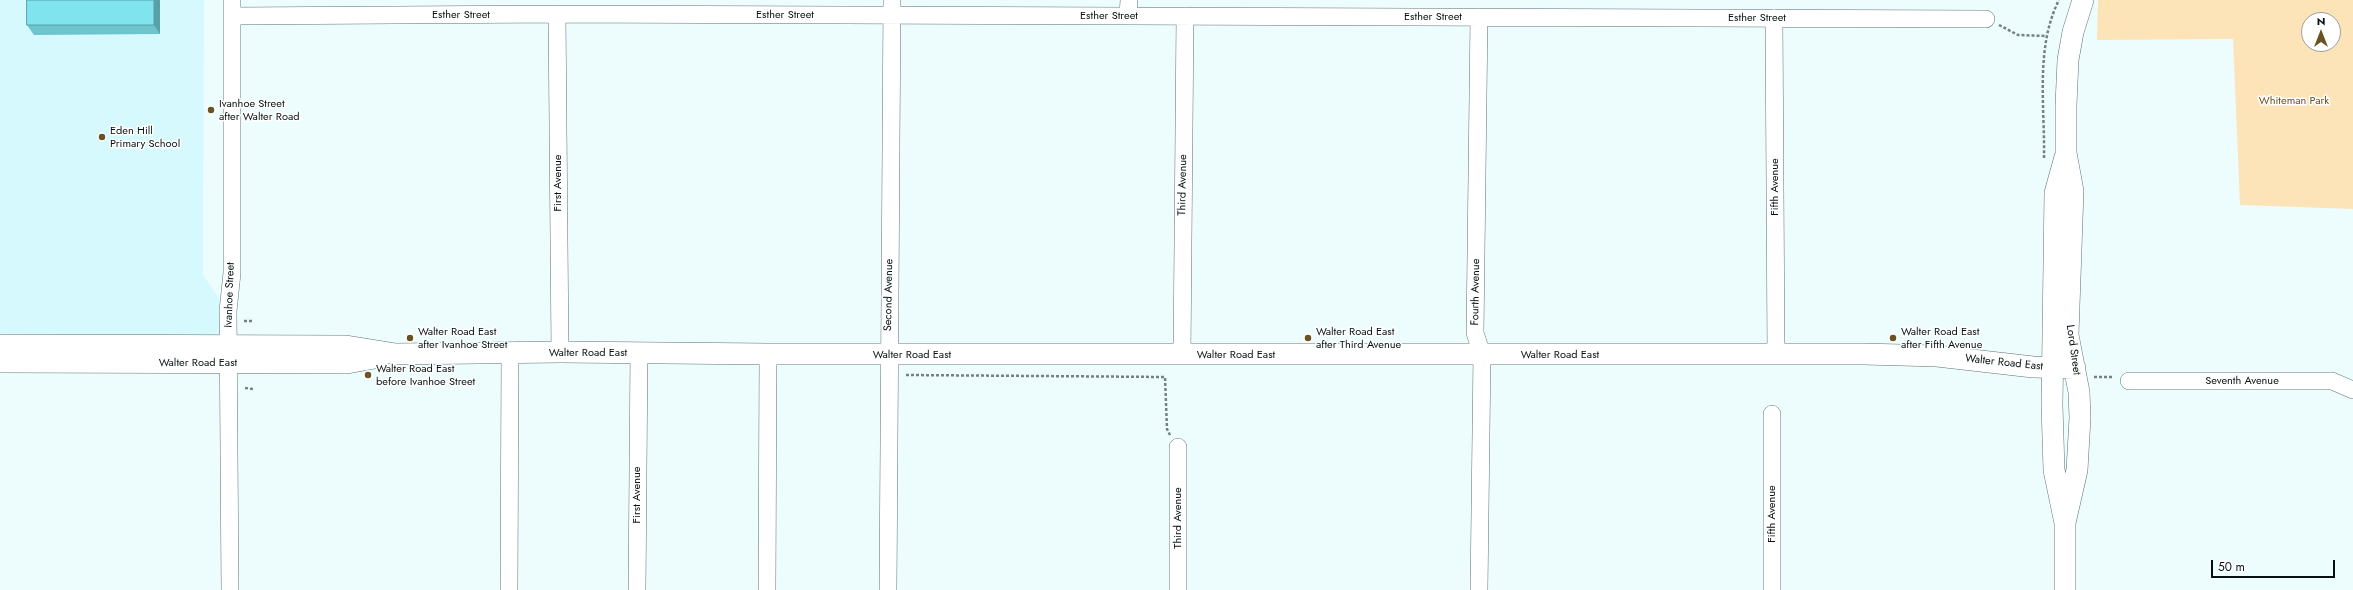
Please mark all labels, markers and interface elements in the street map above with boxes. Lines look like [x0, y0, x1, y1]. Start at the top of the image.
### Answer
street label: Esther Street [432, 8, 490, 22]
street label: Esther Street [756, 8, 814, 22]
street label: Esther Street [1080, 9, 1138, 23]
street label: Esther Street [1404, 10, 1462, 24]
street label: Esther Street [1728, 11, 1786, 25]
north arrow [2301, 12, 2341, 52]
text: N [2317, 13, 2325, 29]
park label: Whiteman Park [2259, 94, 2329, 108]
place label: Ivanhoe Street after Walter Road [219, 97, 300, 123]
marker: Ivanhoe Street after Walter Road [206, 105, 216, 115]
place label: Eden Hill Primary School [110, 124, 180, 150]
marker: Eden Hill Primary School [97, 132, 107, 142]
street label: Third Avenue [1176, 154, 1190, 216]
street label: First Avenue [551, 155, 565, 211]
street label: Fifth Avenue [1768, 158, 1782, 216]
street label: Second Avenue [882, 259, 896, 331]
street label: Fourth Avenue [1469, 259, 1483, 325]
street label: Ivanhoe Street [222, 262, 238, 328]
street label: Lord Street [2063, 324, 2083, 376]
place label: Walter Road East after Ivanhoe Street [418, 325, 507, 351]
place label: Walter Road East after Third Avenue [1316, 325, 1401, 351]
place label: Walter Road East after Fifth Avenue [1901, 325, 1982, 351]
marker: Walter Road East after Ivanhoe Street [405, 333, 415, 343]
marker: Walter Road East after Third Avenue [1303, 333, 1313, 343]
marker: Walter Road East after Fifth Avenue [1888, 333, 1898, 343]
street label: Walter Road East [549, 346, 627, 360]
street label: Walter Road East [873, 348, 951, 362]
street label: Walter Road East [1197, 348, 1275, 362]
street label: Walter Road East [1521, 348, 1599, 362]
street label: Walter Road East [1964, 352, 2044, 374]
street label: Walter Road East [159, 356, 237, 370]
place label: Walter Road East before Ivanhoe Street [376, 362, 475, 388]
marker: Walter Road East before Ivanhoe Street [363, 370, 373, 380]
street label: Seventh Avenue [2205, 374, 2279, 388]
street label: First Avenue [630, 467, 644, 523]
street label: Fifth Avenue [1765, 485, 1779, 543]
street label: Third Avenue [1171, 487, 1185, 549]
scale bar [2213, 552, 2337, 578]
text: 50 m [2218, 558, 2245, 576]

